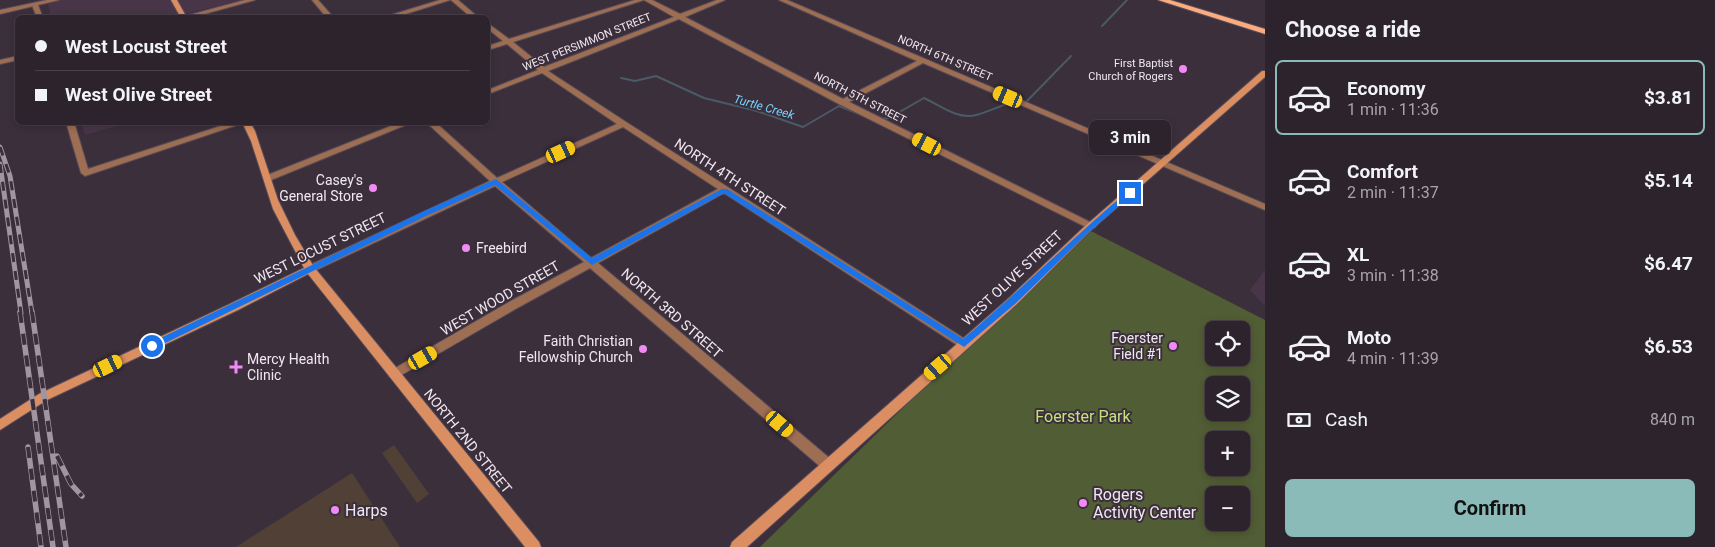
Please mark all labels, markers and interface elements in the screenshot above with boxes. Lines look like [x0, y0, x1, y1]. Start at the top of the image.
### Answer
street label: WEST PERSIMMON STREET [521, 10, 654, 74]
text: Choose a ride [1285, 17, 1421, 42]
street label: NORTH 6TH STREET [896, 32, 995, 84]
text: West Locust Street [65, 35, 227, 58]
place label: First Baptist Church of Rogers [1088, 57, 1173, 83]
marker: First Baptist Church of Rogers [1177, 63, 1189, 75]
street label: NORTH 5TH STREET [812, 69, 908, 127]
icon: car [1287, 75, 1332, 120]
text: Economy [1347, 77, 1426, 100]
text: West Olive Street [65, 83, 212, 106]
car [991, 84, 1024, 110]
text: $3.81 [1644, 86, 1693, 109]
water label: Turtle Creek [732, 92, 797, 123]
text: 1 min · 11:36 [1347, 100, 1439, 119]
callout: 3 min [1089, 120, 1171, 156]
text: 3 min [1110, 128, 1150, 147]
car [910, 131, 943, 157]
street label: NORTH 4TH STREET [672, 135, 789, 219]
car [544, 139, 577, 165]
icon: car [1287, 158, 1332, 203]
text: Comfort [1347, 160, 1418, 183]
text: $5.14 [1644, 169, 1693, 192]
place label: Casey's General Store [279, 172, 363, 204]
marker: Casey's General Store [367, 182, 379, 194]
route end [1119, 182, 1141, 204]
text: 2 min · 11:37 [1347, 183, 1439, 202]
street label: WEST LOCUST STREET [251, 209, 389, 287]
street label: WEST OLIVE STREET [959, 227, 1066, 329]
place label: Freebird [476, 240, 527, 256]
icon: car [1287, 241, 1332, 286]
marker: Freebird [460, 242, 472, 254]
text: XL [1347, 243, 1369, 266]
text: $6.47 [1644, 252, 1693, 275]
street label: WEST WOOD STREET [438, 257, 563, 339]
street label: NORTH 3RD STREET [618, 265, 726, 362]
text: 3 min · 11:38 [1347, 266, 1439, 285]
map controls [1205, 321, 1250, 531]
button: locate [1205, 321, 1250, 366]
icon: car [1287, 324, 1332, 369]
text: Moto [1347, 326, 1391, 349]
place label: Foerster Field #1 [1111, 330, 1163, 362]
place label: Faith Christian Fellowship Church [519, 333, 633, 365]
route start [141, 335, 163, 357]
text: $6.53 [1644, 335, 1693, 358]
marker: Foerster Field #1 [1167, 340, 1179, 352]
marker: Faith Christian Fellowship Church [637, 343, 649, 355]
car [406, 344, 439, 372]
text: 4 min · 11:39 [1347, 349, 1439, 368]
place label: Mercy Health Clinic [247, 351, 329, 383]
car [921, 351, 954, 383]
car [91, 353, 124, 379]
marker: Mercy Health Clinic [229, 360, 243, 374]
button: layers [1205, 376, 1250, 421]
street label: NORTH 2ND STREET [421, 386, 515, 497]
icon: cash [1285, 406, 1313, 434]
park label: Foerster Park [1035, 407, 1132, 426]
car [763, 408, 796, 440]
text: Cash [1325, 408, 1368, 431]
text: 840 m [1650, 410, 1695, 429]
button: + [1205, 431, 1250, 476]
button: Confirm [1285, 479, 1695, 537]
place label: Rogers Activity Center [1093, 485, 1197, 522]
button: − [1205, 486, 1250, 531]
marker: Rogers Activity Center [1077, 497, 1089, 509]
place label: Harps [345, 501, 388, 520]
marker: Harps [329, 504, 341, 516]

